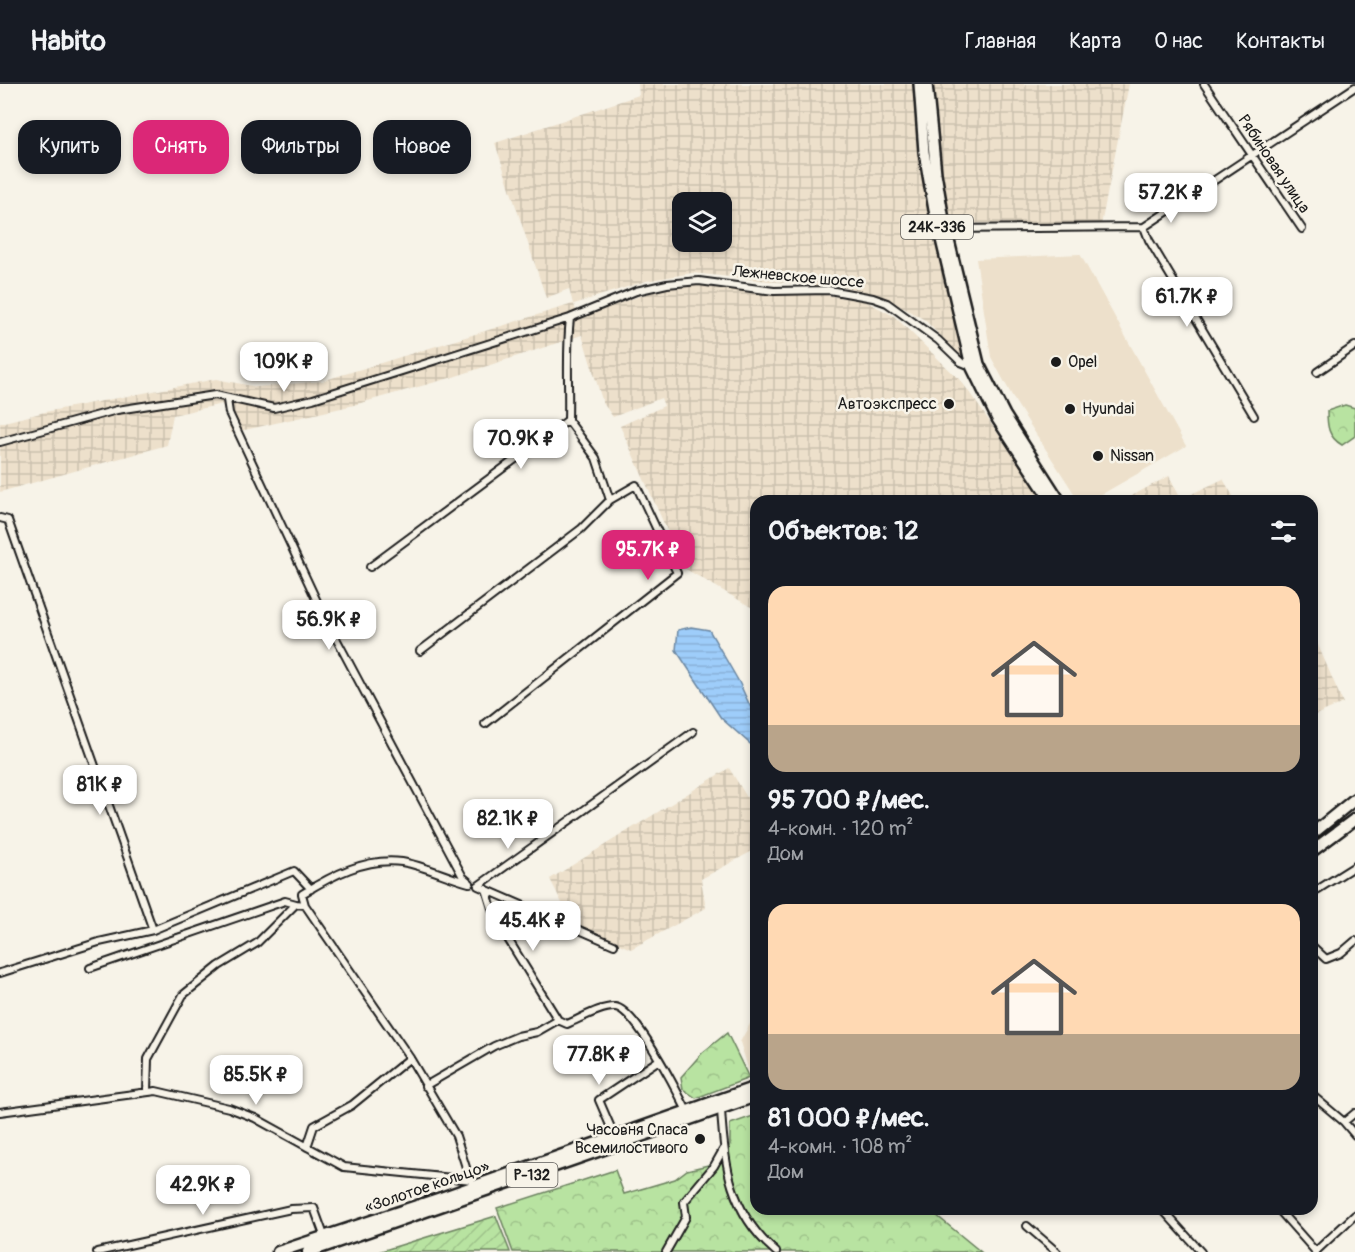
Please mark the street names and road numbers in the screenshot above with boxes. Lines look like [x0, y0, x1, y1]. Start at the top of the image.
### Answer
street label: Рябиновая улица [1234, 111, 1314, 217]
road number: 24К-336 [901, 215, 973, 239]
street label: Лежневское шоссе [730, 261, 865, 293]
street label: «Золотое кольцо» [362, 1156, 492, 1218]
road number: Р-132 [506, 1163, 558, 1187]

